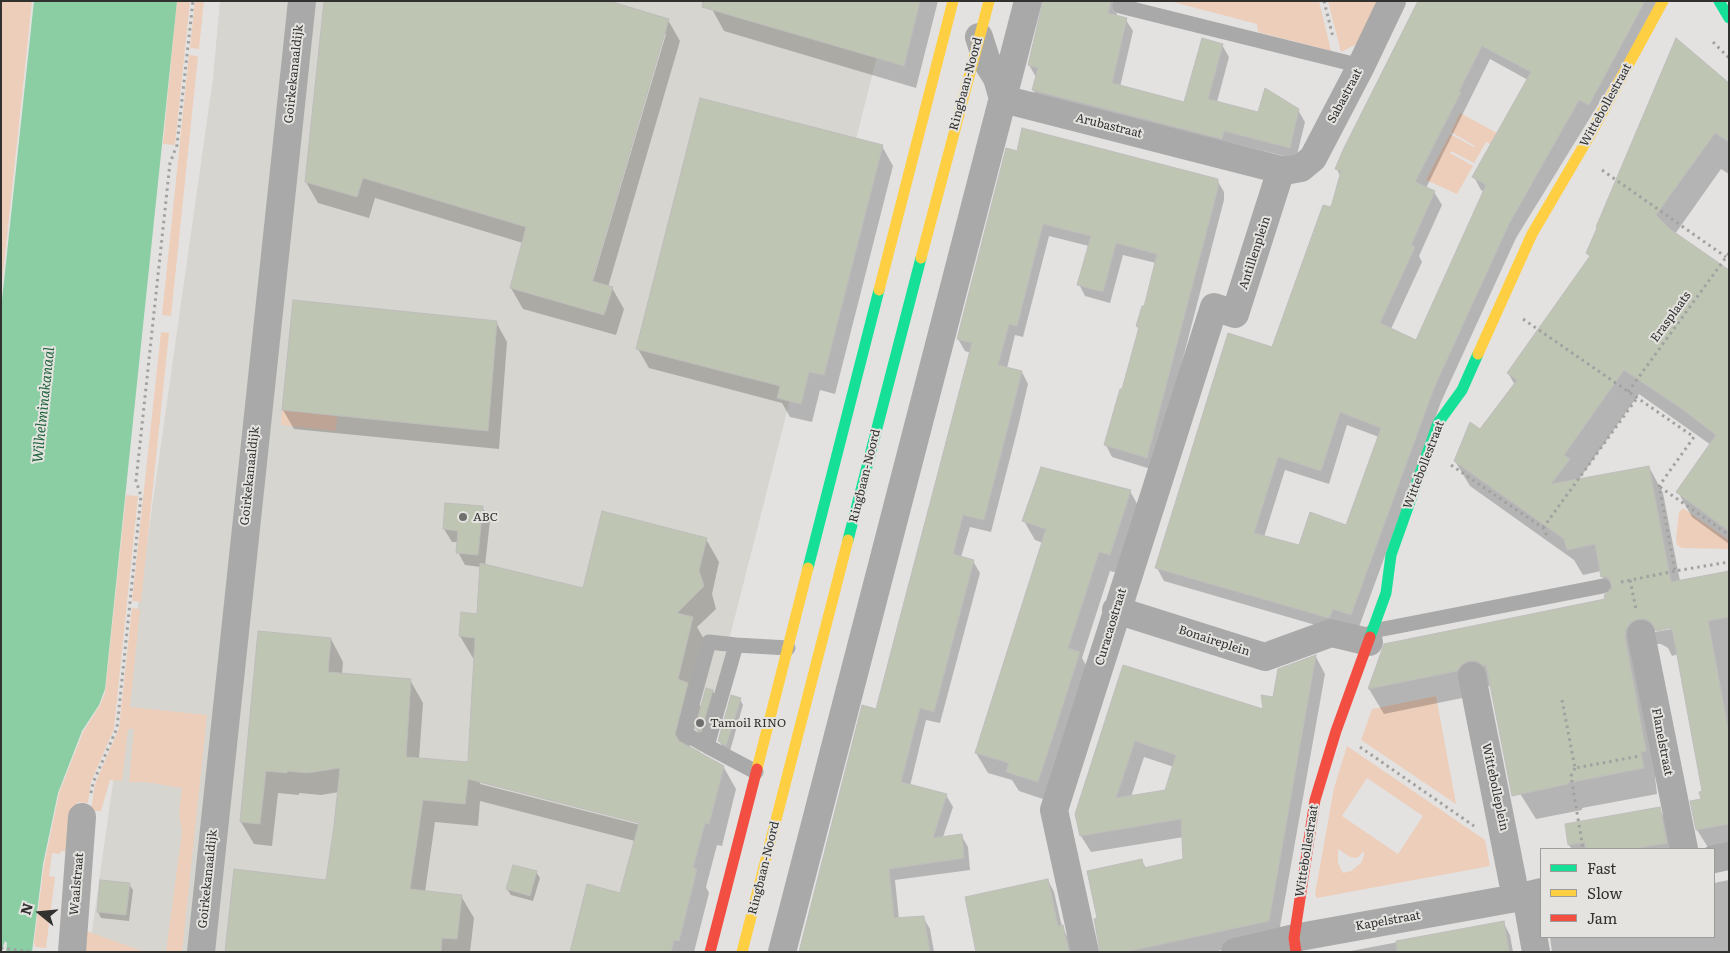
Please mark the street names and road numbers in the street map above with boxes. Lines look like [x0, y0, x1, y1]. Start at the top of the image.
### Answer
street label: Goirkekanaaldijk [282, 24, 306, 124]
street label: Ringbaan-Noord [947, 36, 985, 132]
street label: Wittebollestraat [1577, 61, 1635, 149]
street label: Sabastraat [1325, 66, 1365, 126]
street label: Arubastraat [1074, 111, 1144, 141]
street label: Antillenplein [1236, 215, 1274, 291]
street label: Erasplaats [1648, 289, 1694, 345]
street label: Wittebollestraat [1401, 419, 1447, 511]
street label: Goirkekanaaldijk [238, 426, 262, 526]
street label: Ringbaan-Noord [846, 428, 884, 524]
street label: Curacaostraat [1092, 587, 1130, 667]
street label: Bonaireplein [1176, 623, 1252, 659]
street label: Flanelstraat [1648, 707, 1676, 777]
street label: Wittebolleplein [1479, 742, 1511, 832]
street label: Wittebollestraat [1293, 804, 1321, 898]
street label: Ringbaan-Noord [745, 820, 783, 916]
street label: Goirkekanaaldijk [196, 829, 220, 929]
street label: Waalstraat [67, 852, 87, 916]
street label: Kapelstraat [1354, 908, 1422, 934]

